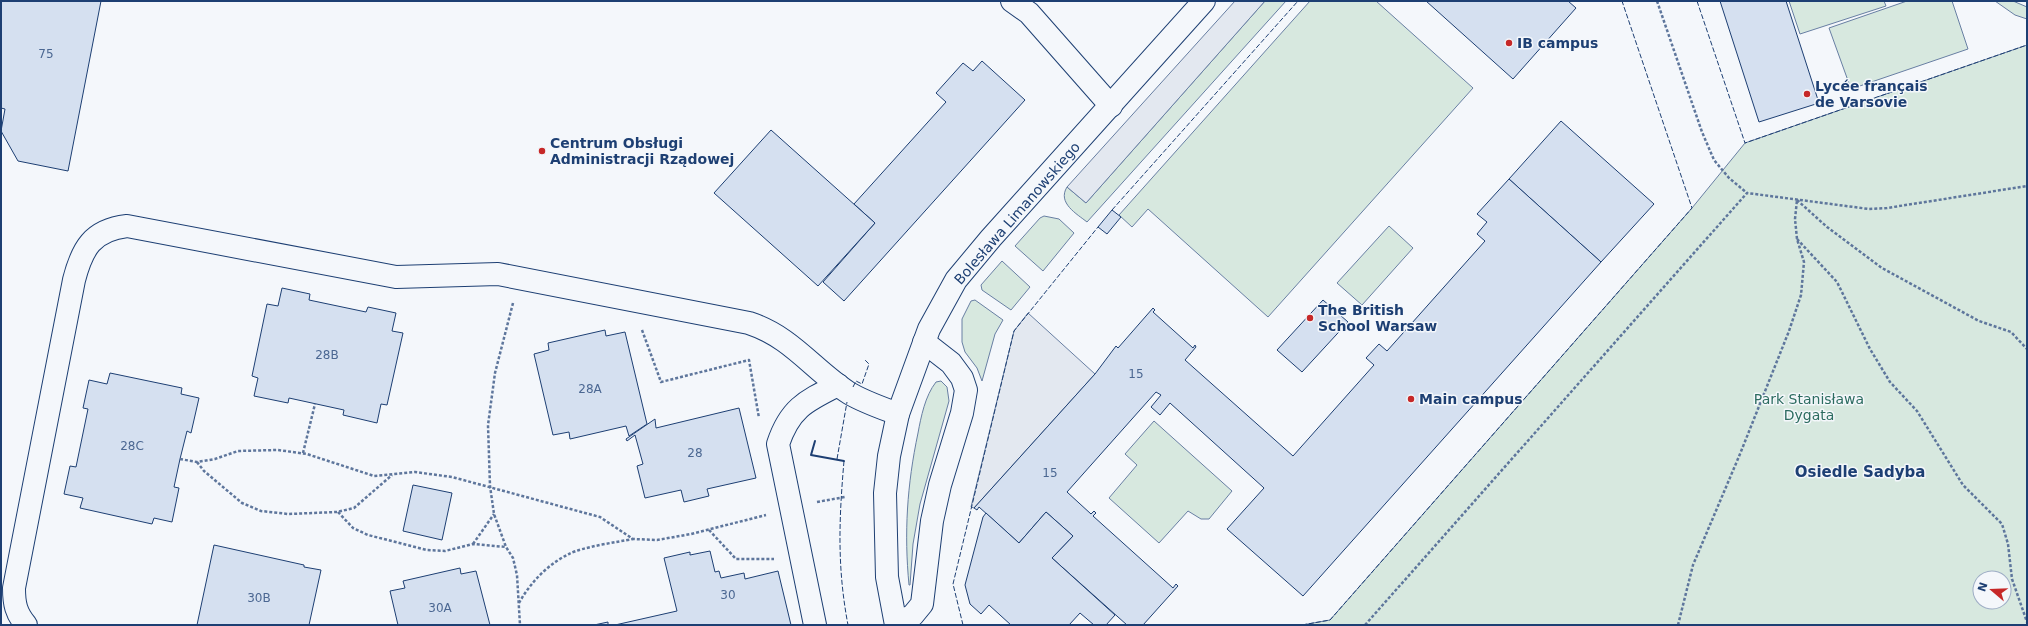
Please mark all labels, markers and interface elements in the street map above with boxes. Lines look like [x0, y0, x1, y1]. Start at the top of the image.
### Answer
place label: IB campus [1517, 35, 1598, 51]
marker: IB campus [1504, 38, 1514, 48]
house number: 75 [38, 47, 54, 61]
place label: Lycée français de Varsovie [1815, 78, 1928, 110]
marker: Lycée français de Varsovie [1802, 89, 1812, 99]
place label: Centrum Obsługi Administracji Rządowej [550, 135, 734, 167]
street label: Bolesława Limanowskiego [951, 139, 1083, 287]
marker: Centrum Obsługi Administracji Rządowej [537, 146, 547, 156]
place label: The British School Warsaw [1318, 302, 1437, 334]
marker: The British School Warsaw [1305, 313, 1315, 323]
house number: 28B [315, 348, 339, 362]
house number: 15 [1128, 367, 1144, 381]
house number: 28A [578, 382, 603, 396]
place label: Main campus [1419, 391, 1523, 407]
park label: Park Stanisława Dygata [1754, 391, 1864, 423]
marker: Main campus [1406, 394, 1416, 404]
house number: 28C [120, 439, 144, 453]
house number: 28 [687, 446, 703, 460]
district label: Osiedle Sadyba [1795, 463, 1925, 481]
house number: 15 [1042, 466, 1058, 480]
north arrow [1972, 570, 2012, 610]
text: N [1975, 580, 1991, 593]
house number: 30 [720, 588, 736, 602]
house number: 30B [247, 591, 271, 605]
house number: 30A [428, 601, 453, 615]

